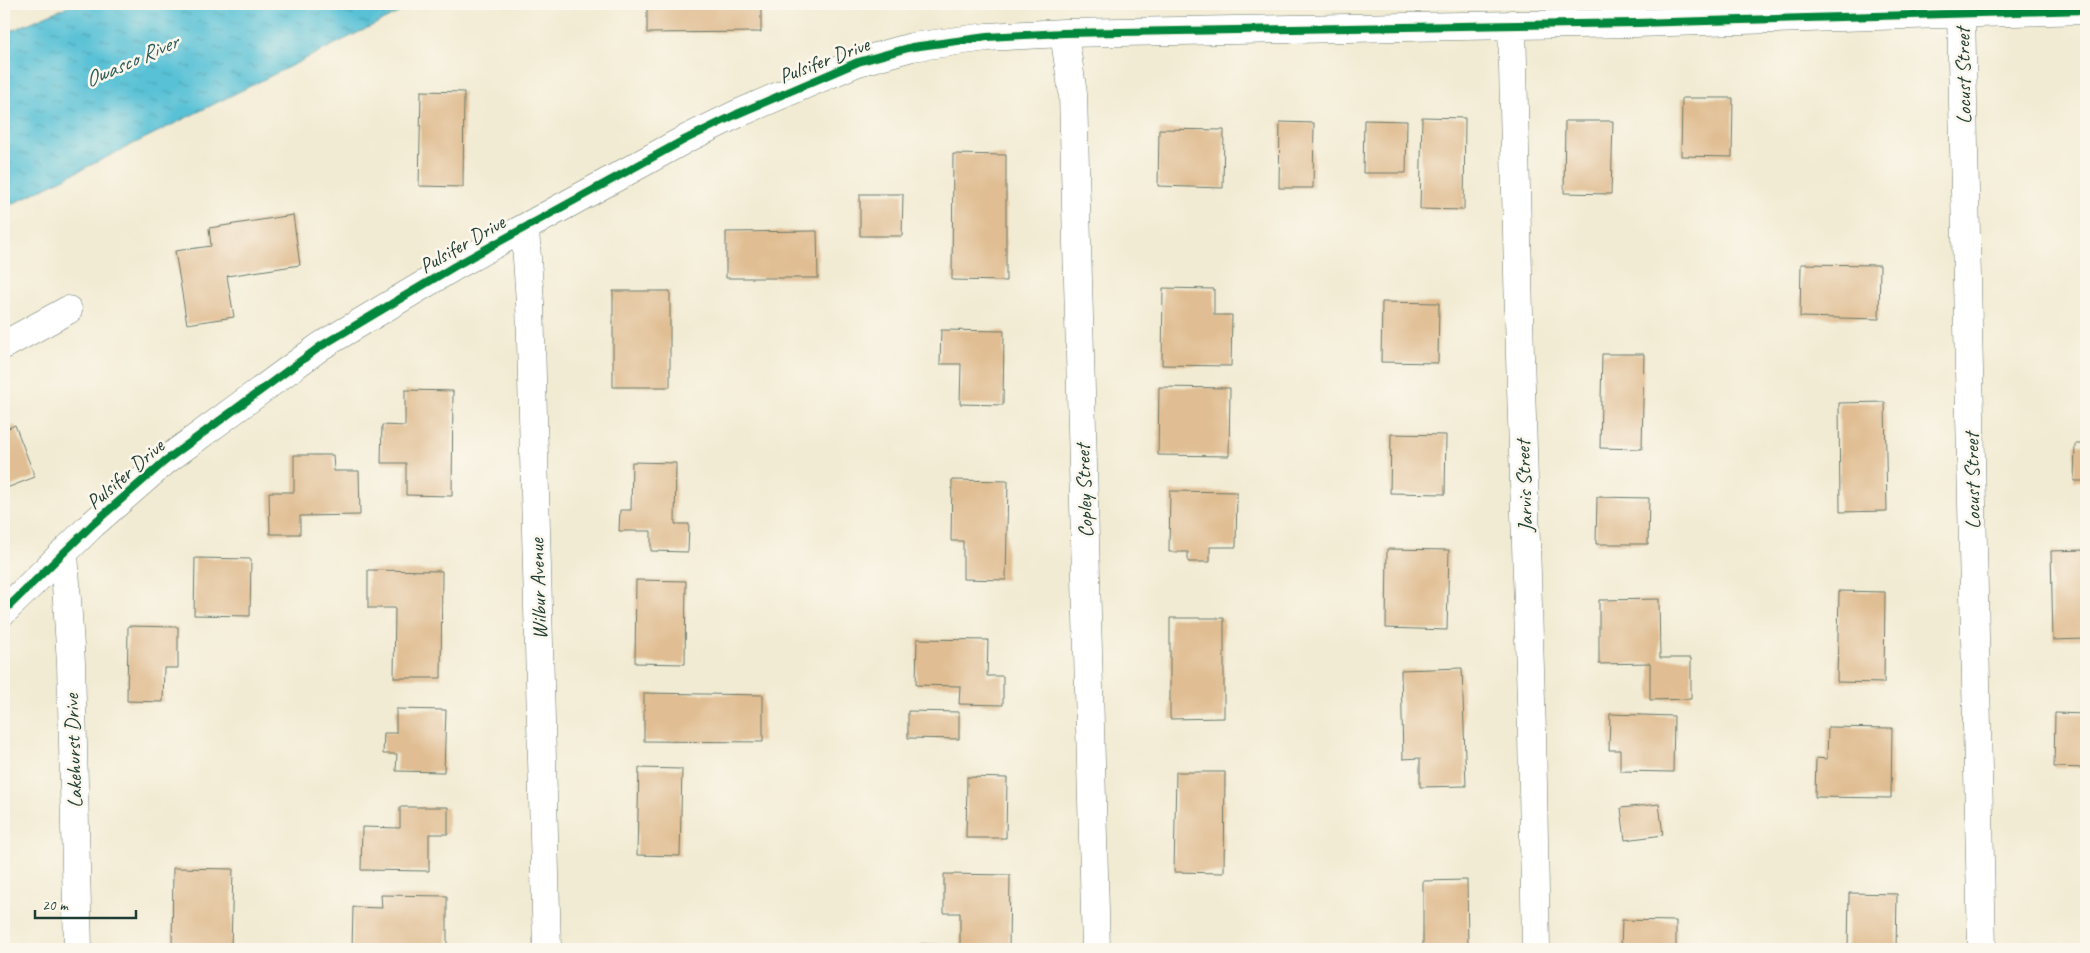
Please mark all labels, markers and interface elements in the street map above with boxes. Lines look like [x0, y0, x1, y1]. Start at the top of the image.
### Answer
street label: Locust Street [1949, 24, 1977, 124]
water label: Owasco River [80, 27, 185, 94]
street label: Pulsifer Drive [775, 30, 874, 89]
street label: Pulsifer Drive [414, 208, 511, 279]
street label: Locust Street [1958, 429, 1986, 529]
street label: Pulsifer Drive [81, 432, 170, 515]
street label: Jarvis Street [1509, 437, 1539, 533]
street label: Copley Street [1069, 441, 1099, 538]
street label: Wilbur Avenue [523, 537, 553, 640]
street label: Lakehurst Drive [58, 692, 88, 809]
scale bar [35, 888, 136, 920]
text: 20 m [42, 896, 69, 915]

